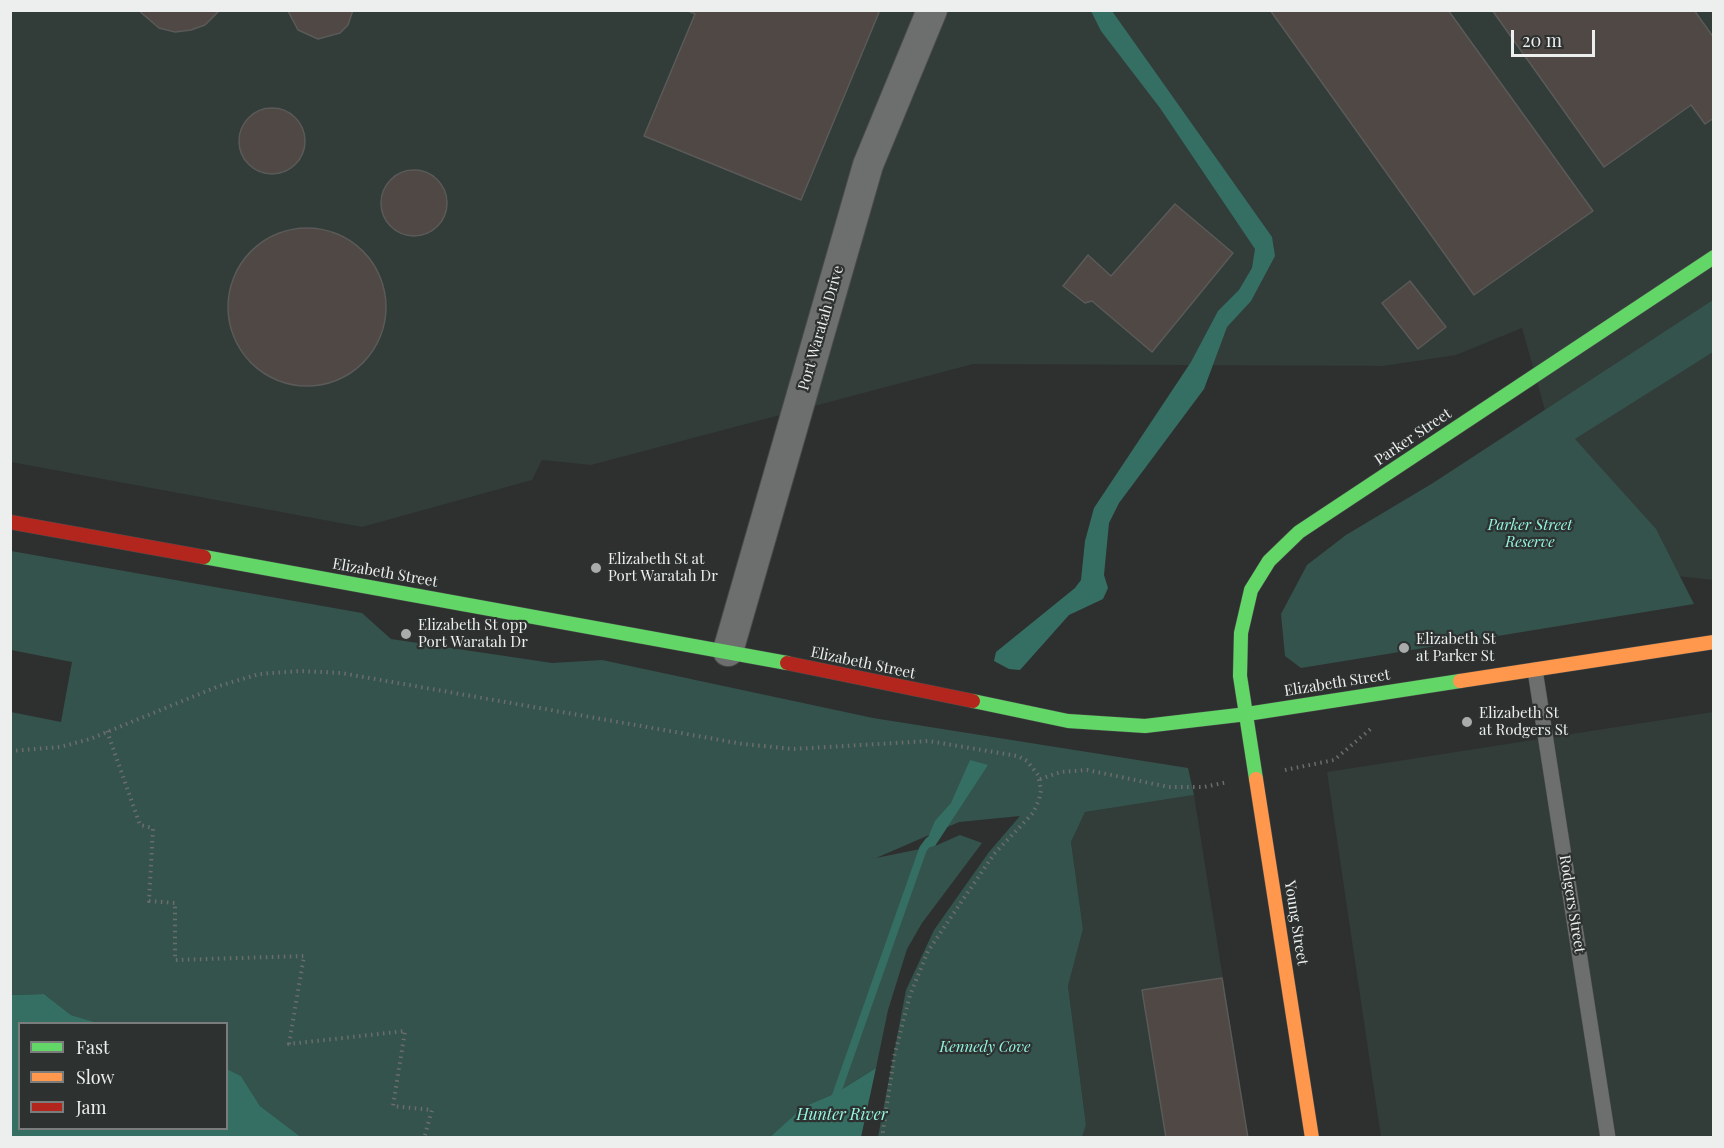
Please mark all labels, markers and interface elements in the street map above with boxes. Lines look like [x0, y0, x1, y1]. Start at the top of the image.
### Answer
scale bar [1514, 18, 1598, 56]
text: 20 m [1522, 28, 1562, 52]
street label: Port Waratah Drive [795, 264, 847, 392]
street label: Parker Street [1371, 405, 1455, 469]
park label: Parker Street Reserve [1488, 516, 1572, 551]
place label: Elizabeth St at Port Waratah Dr [608, 550, 718, 585]
street label: Elizabeth Street [331, 555, 439, 591]
marker: Elizabeth St at Port Waratah Dr [589, 561, 603, 575]
place label: Elizabeth St opp Port Waratah Dr [418, 616, 528, 651]
marker: Elizabeth St opp Port Waratah Dr [399, 627, 413, 641]
place label: Elizabeth St at Parker St [1416, 630, 1496, 665]
marker: Elizabeth St at Parker St [1397, 641, 1411, 655]
street label: Elizabeth Street [809, 643, 917, 683]
street label: Elizabeth Street [1283, 666, 1391, 700]
place label: Elizabeth St at Rodgers St [1479, 704, 1568, 739]
marker: Elizabeth St at Rodgers St [1460, 715, 1474, 729]
street label: Rodgers Street [1555, 854, 1589, 954]
street label: Young Street [1280, 879, 1312, 967]
legend [18, 1022, 228, 1130]
text: Fast [76, 1035, 109, 1059]
park label: Kennedy Cove [939, 1038, 1031, 1056]
text: Slow [76, 1065, 114, 1089]
text: Jam [76, 1095, 106, 1119]
water label: Hunter River [796, 1105, 888, 1125]

